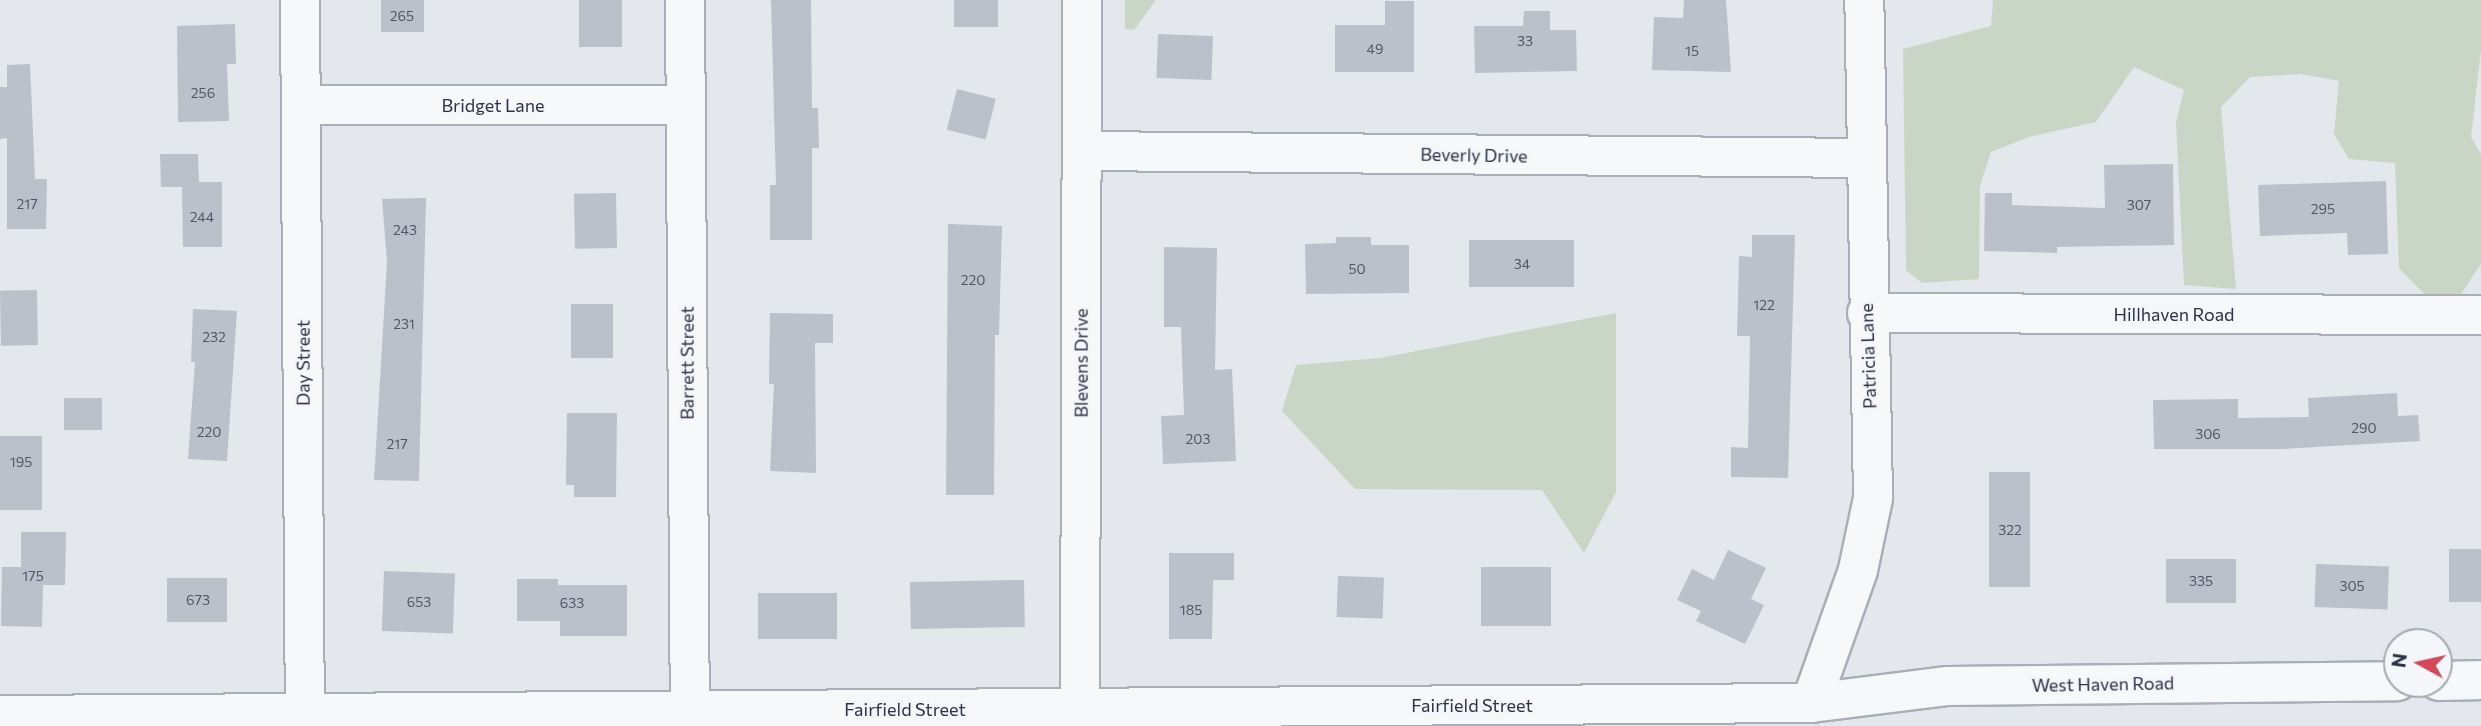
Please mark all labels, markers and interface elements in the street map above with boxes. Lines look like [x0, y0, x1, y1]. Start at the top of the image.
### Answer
house number: 265 [390, 8, 414, 24]
house number: 33 [1517, 33, 1533, 49]
house number: 49 [1367, 41, 1383, 57]
house number: 15 [1685, 43, 1699, 59]
house number: 256 [191, 85, 215, 101]
street label: Bridget Lane [441, 94, 545, 116]
street label: Beverly Drive [1420, 143, 1528, 167]
house number: 217 [16, 196, 38, 212]
house number: 307 [2127, 197, 2151, 213]
house number: 295 [2311, 201, 2335, 217]
house number: 244 [190, 209, 214, 225]
house number: 243 [393, 222, 417, 238]
house number: 34 [1514, 256, 1530, 272]
house number: 50 [1348, 261, 1366, 277]
house number: 220 [961, 272, 985, 288]
house number: 122 [1753, 297, 1775, 313]
street label: Patricia Lane [1855, 303, 1881, 409]
street label: Hillhaven Road [2114, 303, 2234, 325]
street label: Barrett Street [676, 306, 698, 420]
street label: Blevens Drive [1070, 308, 1092, 418]
house number: 231 [393, 316, 415, 332]
street label: Day Street [292, 320, 314, 406]
house number: 232 [202, 329, 226, 345]
house number: 290 [2351, 420, 2377, 436]
house number: 220 [197, 424, 221, 440]
house number: 306 [2195, 426, 2221, 442]
house number: 203 [1186, 431, 1210, 447]
house number: 217 [386, 436, 408, 452]
house number: 195 [10, 454, 32, 470]
house number: 322 [1998, 522, 2022, 538]
house number: 175 [22, 568, 44, 584]
house number: 335 [2189, 573, 2213, 589]
house number: 305 [2339, 578, 2365, 594]
house number: 673 [186, 592, 210, 608]
house number: 653 [407, 594, 431, 610]
house number: 633 [560, 595, 584, 611]
house number: 185 [1180, 602, 1202, 618]
north arrow [2383, 628, 2453, 698]
text: N [2386, 652, 2411, 669]
street label: West Haven Road [2032, 672, 2174, 696]
street label: Fairfield Street [1411, 694, 1533, 716]
street label: Fairfield Street [844, 698, 966, 720]

